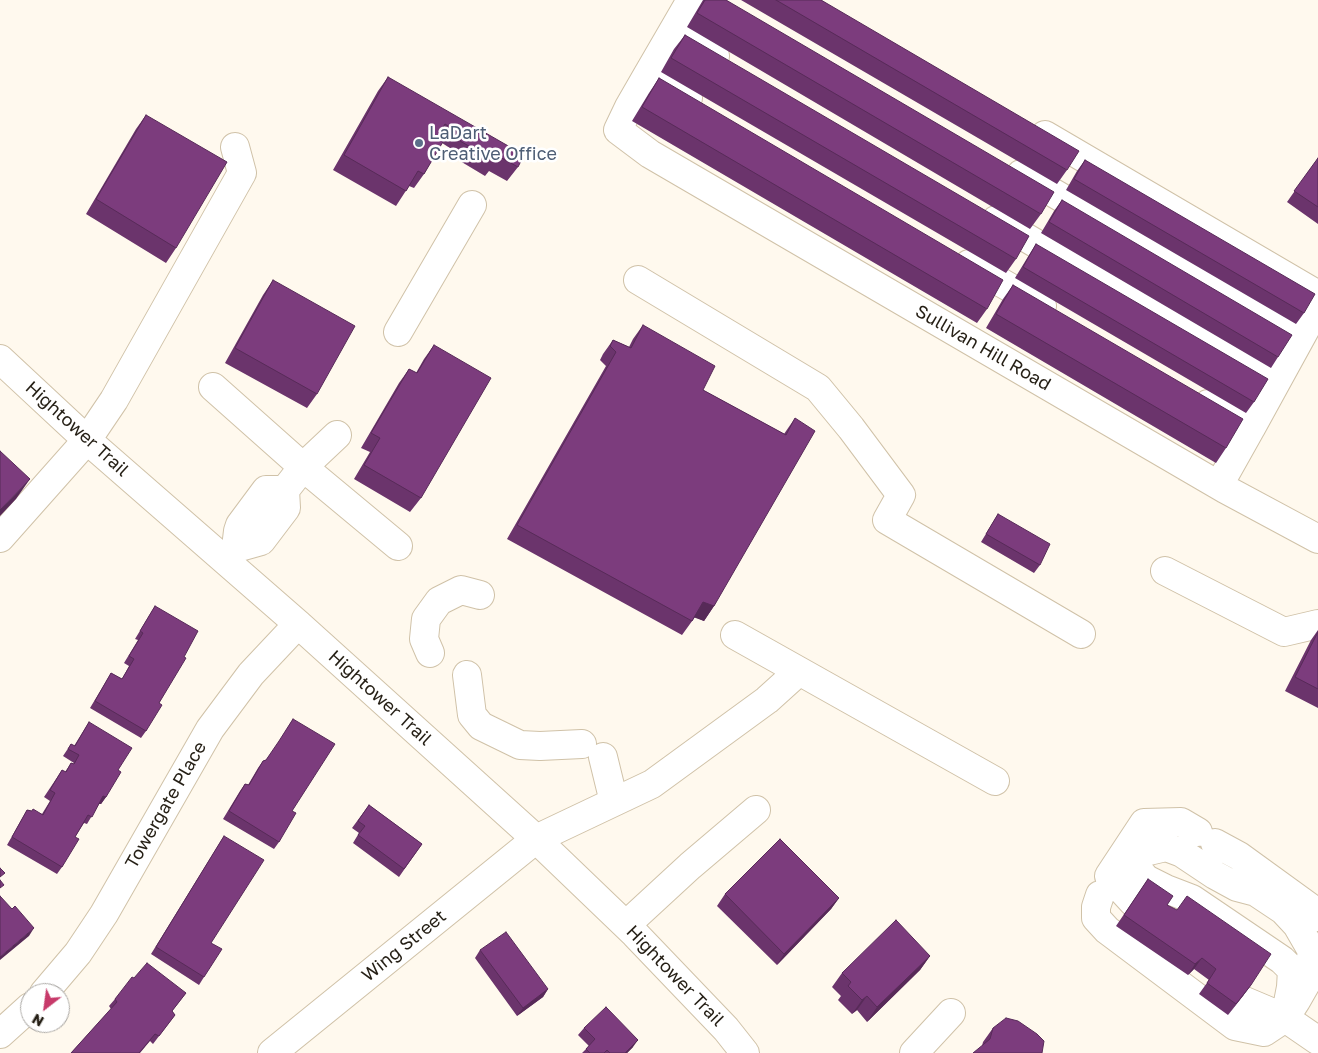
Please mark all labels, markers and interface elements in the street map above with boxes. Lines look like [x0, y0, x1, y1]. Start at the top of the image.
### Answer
place label: LaDart Creative Office [429, 122, 557, 164]
marker: LaDart Creative Office [413, 137, 425, 149]
street label: Sullivan Hill Road [911, 300, 1055, 396]
street label: Hightower Trail [21, 377, 133, 481]
street label: Hightower Trail [324, 646, 436, 750]
street label: Towergate Place [121, 738, 211, 872]
street label: Wing Street [358, 906, 450, 986]
street label: Hightower Trail [621, 921, 729, 1031]
north arrow [20, 983, 70, 1033]
text: N [29, 1011, 47, 1031]

